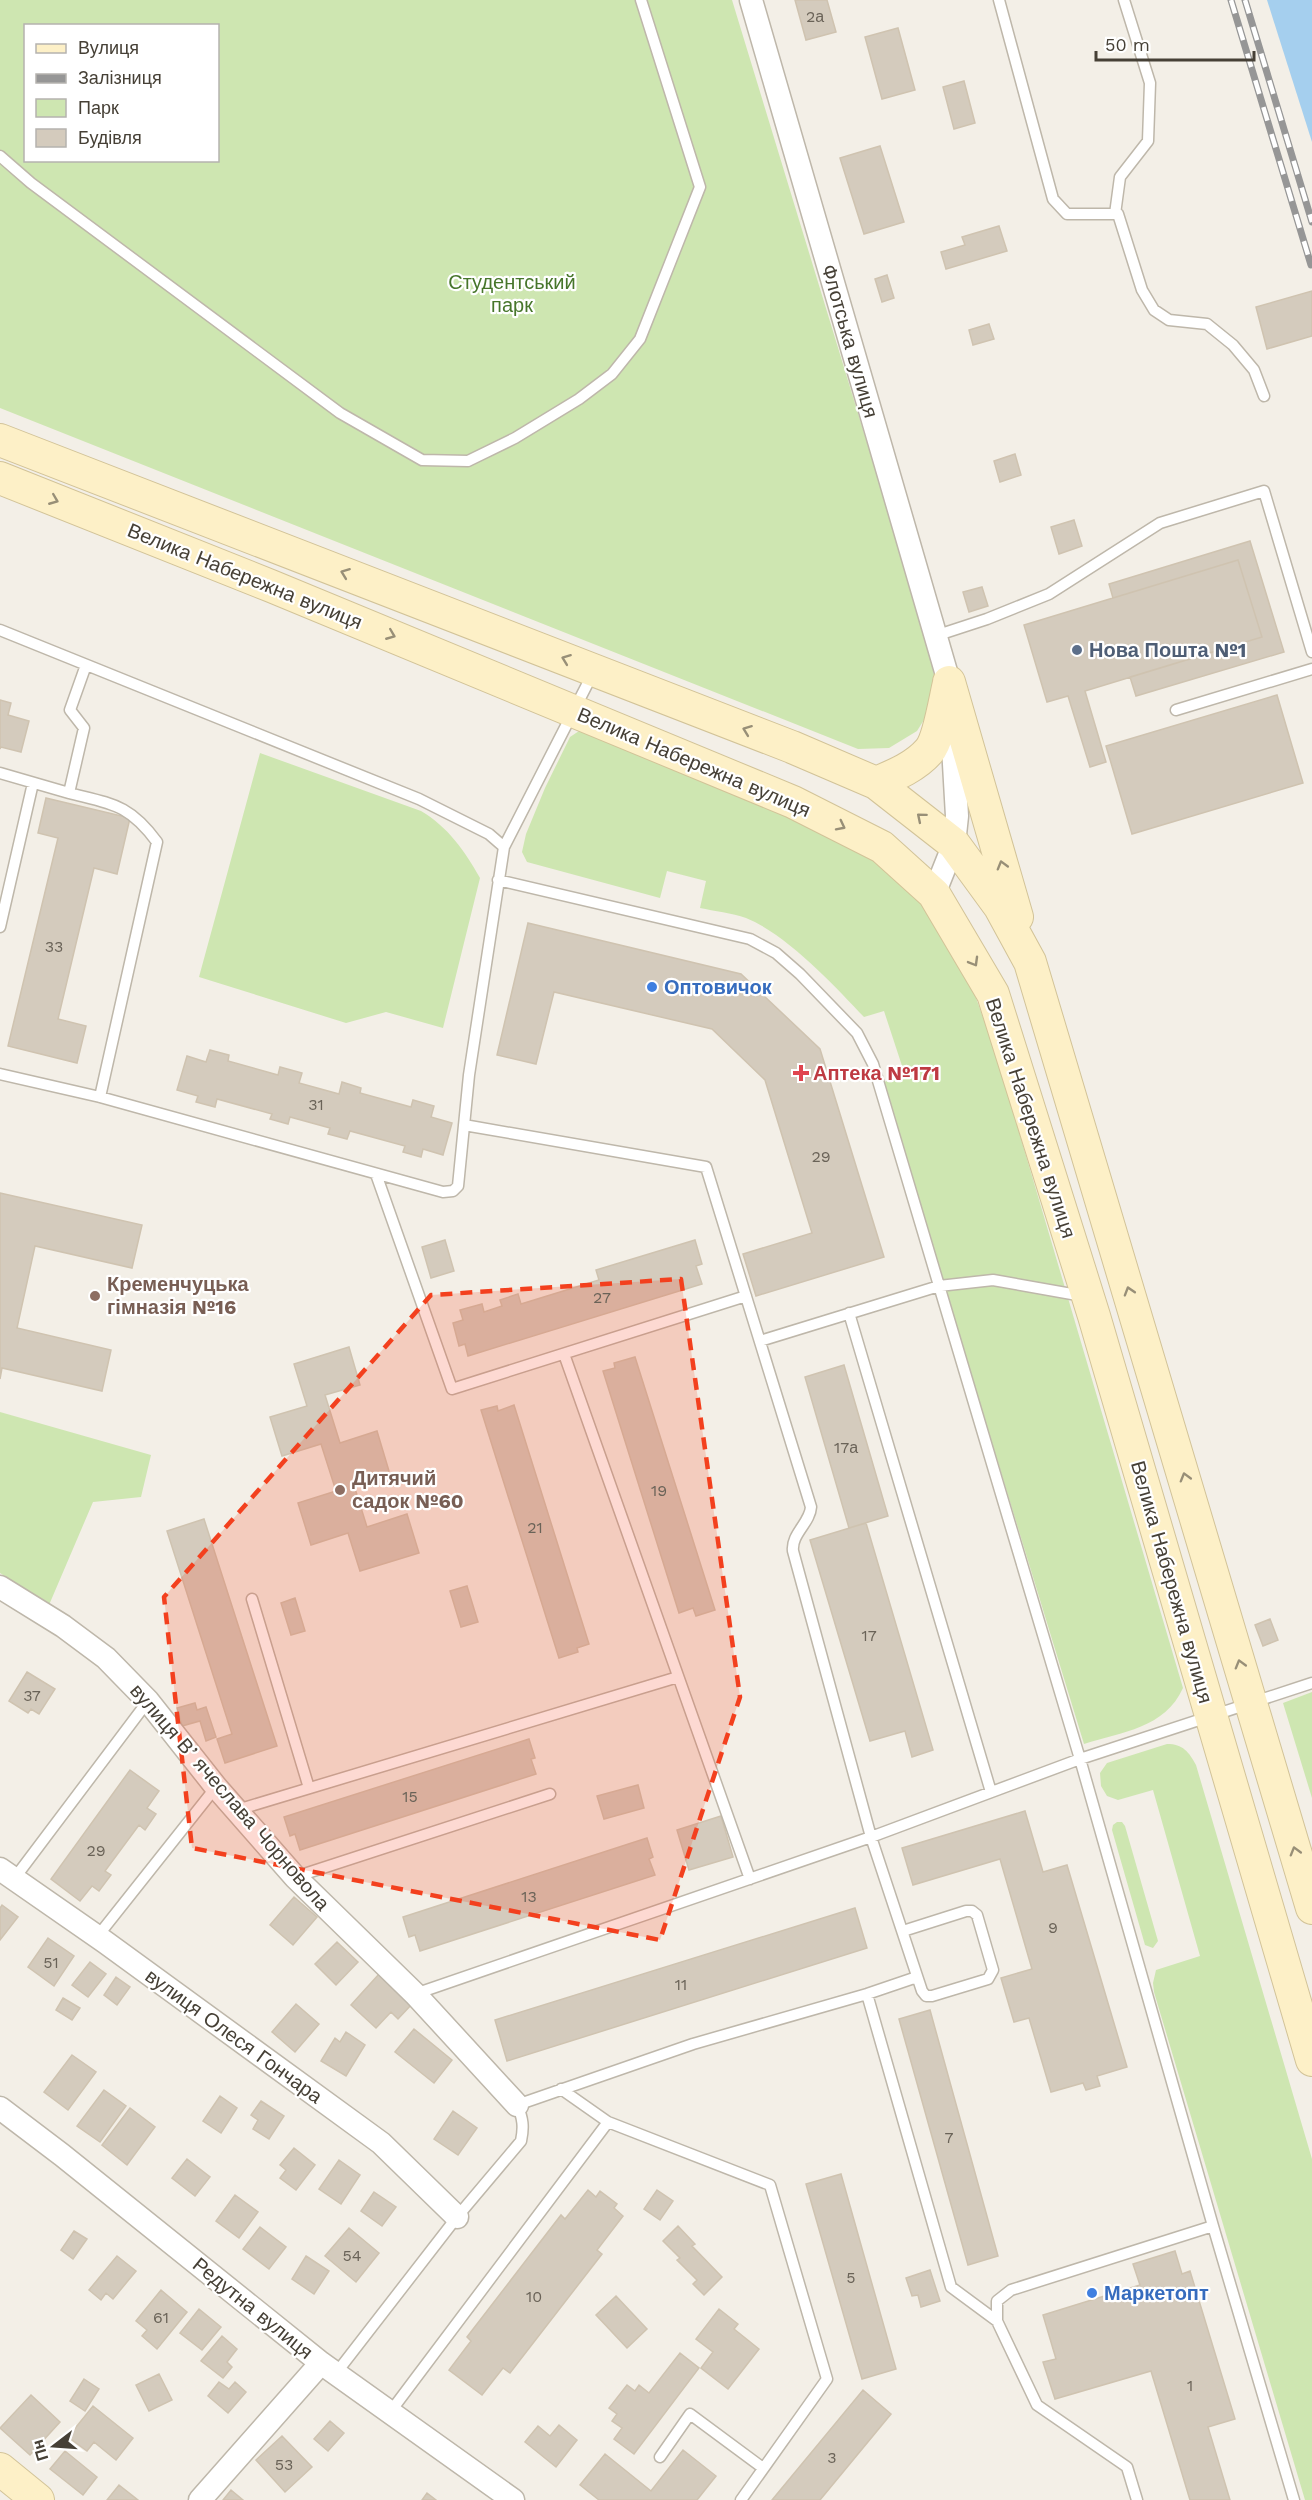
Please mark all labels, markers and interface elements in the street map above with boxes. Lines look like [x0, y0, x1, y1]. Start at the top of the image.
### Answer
house number: 2а [806, 7, 824, 26]
legend [24, 24, 219, 162]
scale bar [1096, 24, 1254, 62]
text: 50 m [1105, 34, 1150, 55]
text: Вулиця [78, 37, 139, 58]
text: Залізниця [78, 67, 162, 88]
text: Парк [78, 97, 119, 118]
text: Будівля [78, 127, 142, 148]
street label: Флотська вулиця [817, 262, 883, 420]
park label: Студентський парк [448, 270, 576, 317]
one-way arrow [48, 493, 59, 505]
street label: Велика Набережна вулиця [124, 518, 366, 634]
one-way arrow [340, 568, 351, 580]
one-way arrow [385, 628, 396, 640]
place label: Нова Пошта №1 [1089, 638, 1246, 662]
marker: Нова Пошта №1 [1070, 643, 1084, 657]
one-way arrow [561, 654, 572, 666]
street label: Велика Набережна вулиця [574, 702, 814, 822]
one-way arrow [743, 725, 754, 737]
one-way arrow [916, 813, 927, 824]
one-way arrow [835, 819, 846, 831]
one-way arrow [997, 860, 1009, 871]
house number: 33 [45, 937, 63, 956]
one-way arrow [967, 956, 978, 966]
place label: Оптовичок [664, 975, 773, 999]
marker: Оптовичок [645, 980, 659, 994]
street label: Велика Набережна вулиця [981, 995, 1081, 1241]
place label: Аптека №171 [813, 1061, 940, 1085]
marker: Аптека №171 [794, 1066, 808, 1080]
house number: 31 [308, 1095, 324, 1114]
house number: 29 [811, 1147, 831, 1166]
place label: Кременчуцька гімназія №16 [107, 1272, 250, 1319]
one-way arrow [1124, 1286, 1136, 1296]
house number: 27 [593, 1288, 611, 1307]
marker: Кременчуцька гімназія №16 [88, 1289, 102, 1303]
house number: 17а [834, 1438, 858, 1457]
street label: Велика Набережна вулиця [1126, 1458, 1218, 1706]
place label: Дитячий садок №60 [352, 1466, 464, 1513]
one-way arrow [1180, 1472, 1192, 1483]
house number: 19 [651, 1481, 667, 1500]
marker: Дитячий садок №60 [333, 1483, 347, 1497]
house number: 21 [527, 1518, 543, 1537]
house number: 17 [861, 1626, 877, 1645]
one-way arrow [1235, 1659, 1247, 1670]
street label: вулиця Вʼячеслава Чорновола [125, 1679, 335, 1916]
house number: 37 [23, 1686, 41, 1705]
house number: 15 [402, 1787, 418, 1806]
house number: 29 [86, 1841, 106, 1860]
one-way arrow [1290, 1847, 1302, 1857]
house number: 13 [521, 1887, 537, 1906]
house number: 9 [1048, 1918, 1058, 1937]
house number: 51 [43, 1953, 59, 1972]
street label: вулиця Олеся Гончара [141, 1964, 328, 2109]
house number: 11 [675, 1975, 687, 1994]
house number: 7 [945, 2128, 954, 2147]
house number: 54 [342, 2246, 362, 2265]
street label: Редутна вулиця [188, 2252, 318, 2364]
house number: 5 [846, 2268, 856, 2287]
place label: Маркетопт [1104, 2281, 1209, 2305]
marker: Маркетопт [1085, 2286, 1099, 2300]
house number: 10 [526, 2287, 542, 2306]
house number: 61 [153, 2308, 169, 2327]
house number: 1 [1187, 2376, 1193, 2395]
north arrow [24, 2416, 84, 2476]
text: Пн [28, 2437, 52, 2463]
house number: 3 [827, 2448, 837, 2467]
house number: 53 [275, 2455, 293, 2474]

